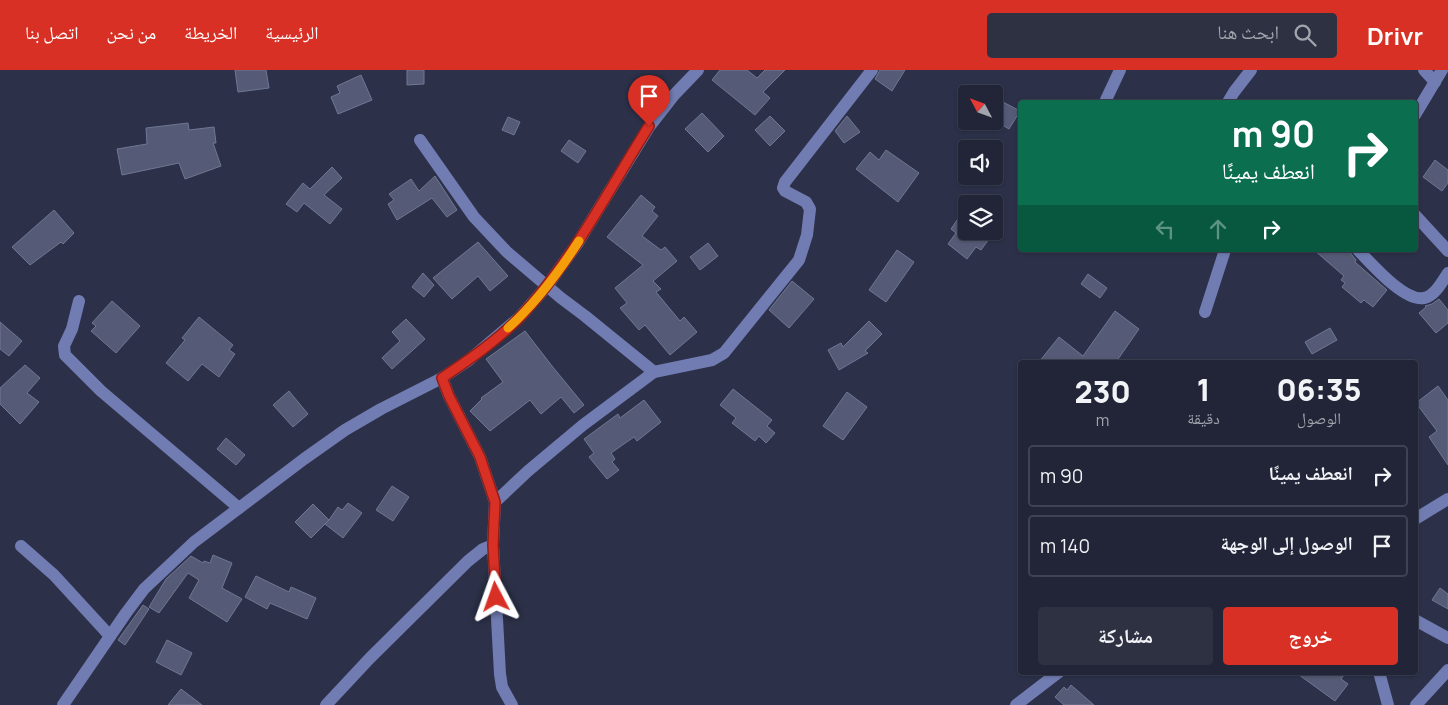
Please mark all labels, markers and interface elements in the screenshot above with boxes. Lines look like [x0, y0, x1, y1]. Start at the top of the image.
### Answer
search box [987, 13, 1337, 58]
text: ابحث هنا [1217, 19, 1279, 45]
text: Drivr [1367, 19, 1423, 52]
text: اتصل بنا [25, 20, 78, 44]
text: من نحن [106, 20, 156, 44]
text: الخريطة [184, 20, 237, 44]
text: الرئيسية [265, 20, 319, 44]
icon: search [1291, 21, 1319, 49]
pin [628, 75, 670, 126]
icon: arrive [635, 82, 663, 110]
north arrow [958, 85, 1002, 130]
map controls [958, 85, 1003, 240]
text: 90 m [1232, 110, 1315, 158]
icon: right [1333, 120, 1398, 185]
button: sound [958, 140, 1003, 185]
text: انعطف يمينًا [1222, 156, 1315, 186]
button: layers [958, 195, 1003, 240]
icon: left [1151, 215, 1179, 243]
icon: ahead [1204, 215, 1232, 243]
icon: right [1257, 215, 1285, 243]
text: 1 [1197, 369, 1210, 410]
text: 06:35 [1276, 369, 1361, 410]
text: 230 [1075, 371, 1131, 412]
text: دقيقة [1187, 407, 1220, 429]
text: الوصول [1297, 407, 1341, 429]
text: m [1096, 409, 1109, 431]
text: انعطف يمينًا [1269, 460, 1353, 486]
icon: right [1368, 462, 1396, 490]
text: 90 m [1040, 463, 1083, 489]
text: الوصول إلى الوجهة [1220, 530, 1353, 556]
icon: arrive [1368, 532, 1396, 560]
text: 140 m [1040, 533, 1090, 559]
position arrow [469, 570, 521, 622]
button: مشاركة [1038, 607, 1213, 665]
button: خروج [1223, 607, 1398, 665]

